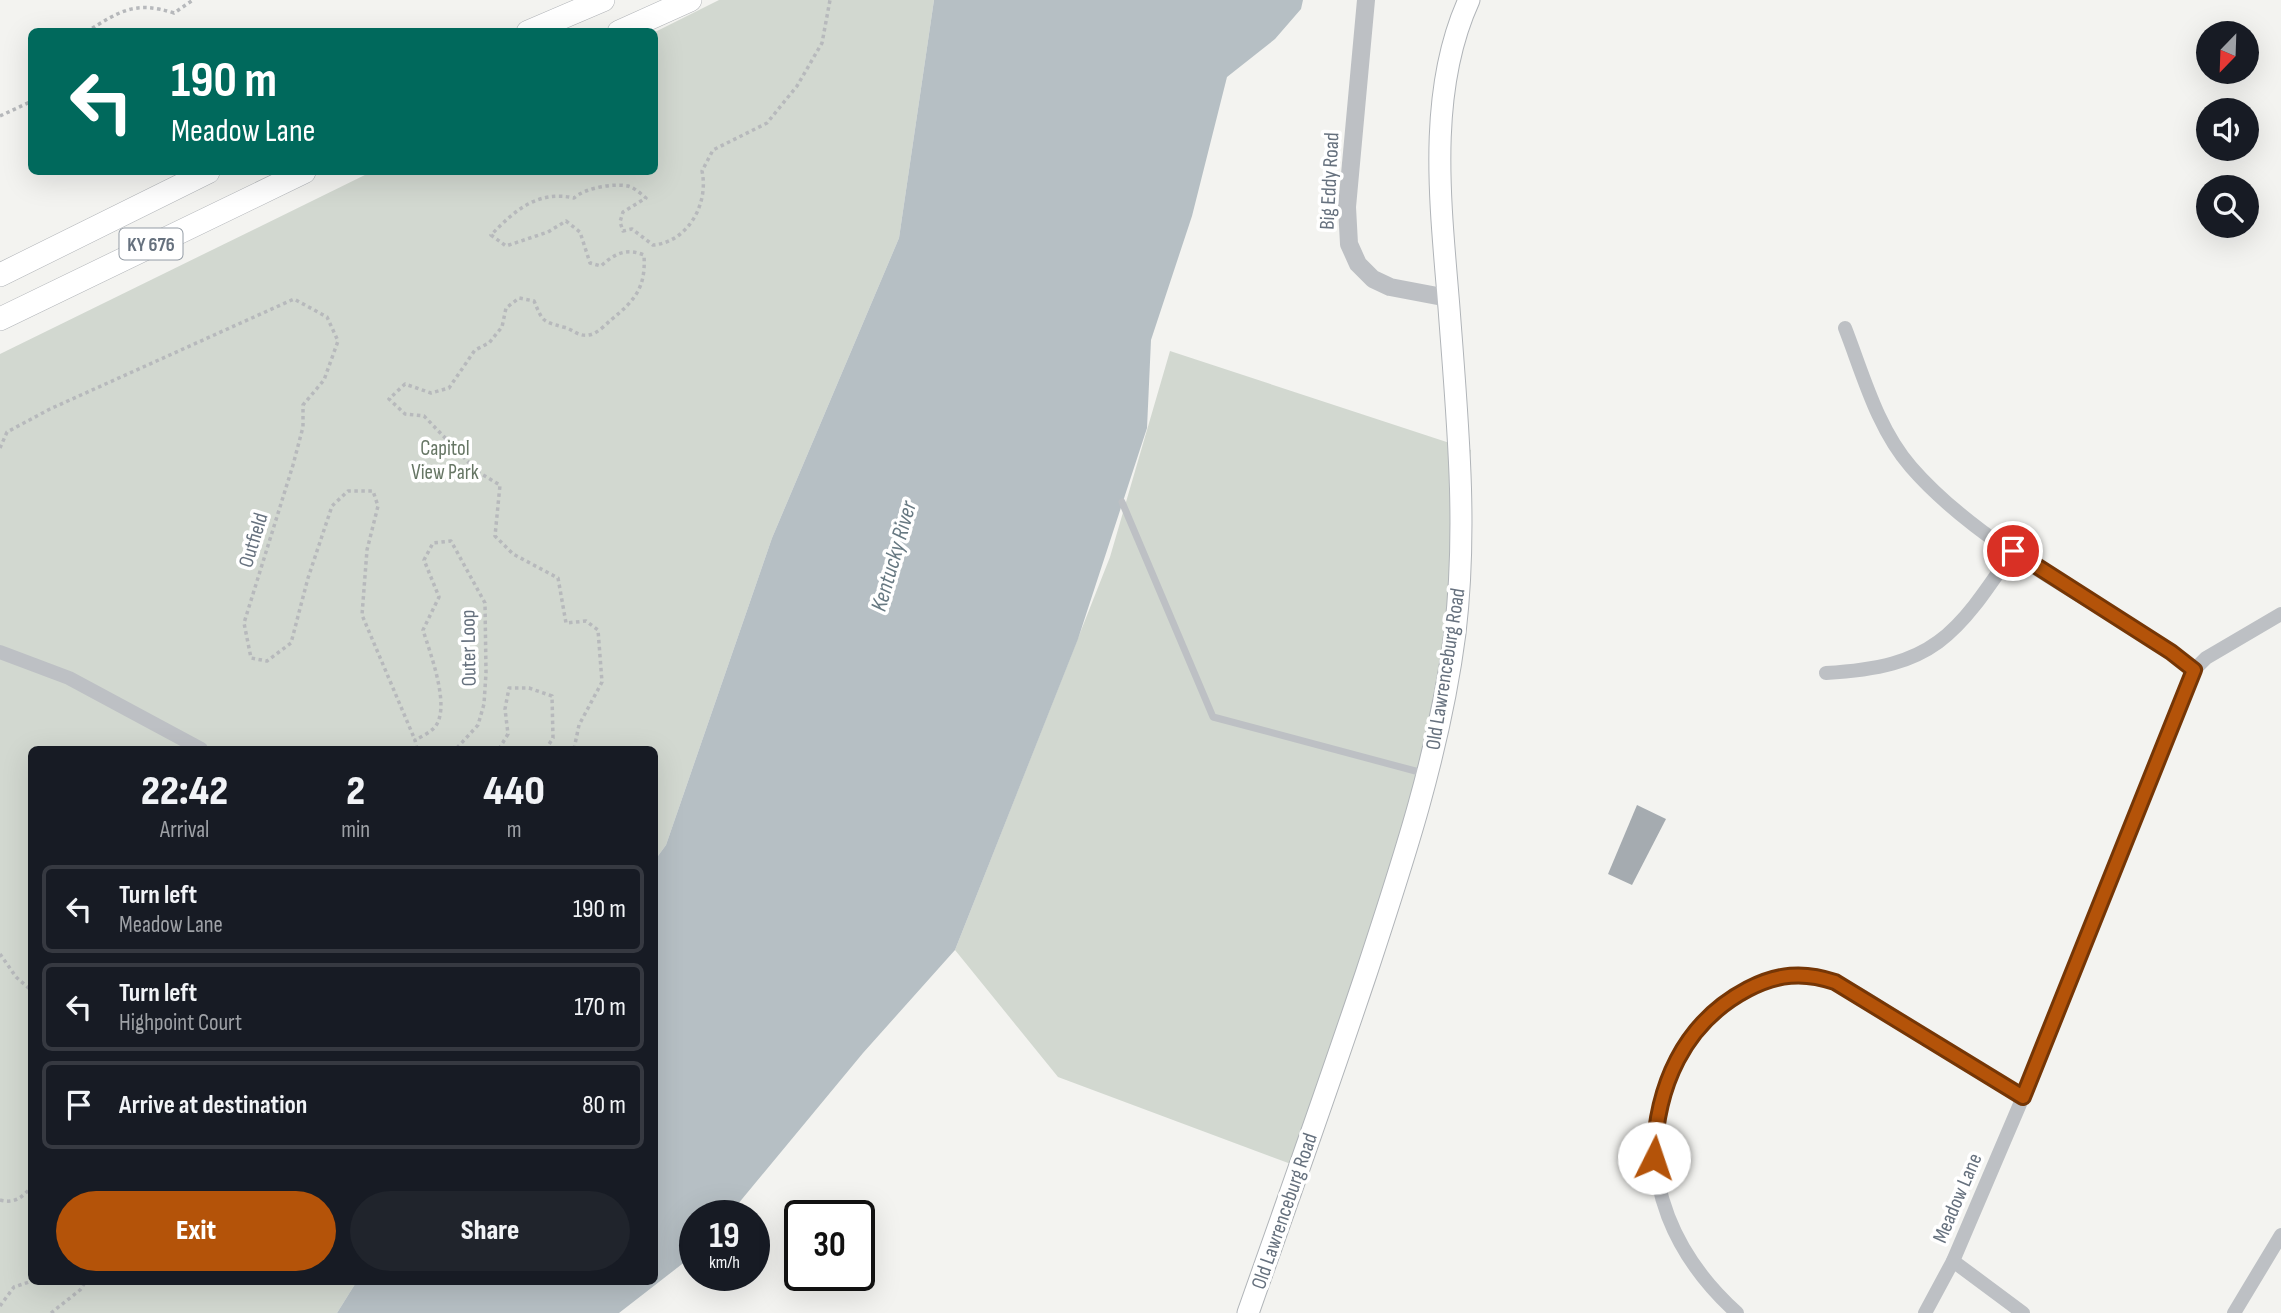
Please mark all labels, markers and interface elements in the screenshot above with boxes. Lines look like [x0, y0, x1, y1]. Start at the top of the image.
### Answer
north arrow [2196, 21, 2259, 84]
map controls [2196, 21, 2259, 238]
text: 190 m [171, 52, 277, 111]
icon: left [56, 56, 147, 147]
button: sound [2196, 98, 2259, 161]
text: Meadow Lane [171, 112, 315, 151]
street label: Big Eddy Road [1314, 132, 1345, 230]
button: search [2196, 175, 2259, 238]
road number: KY 676 [120, 228, 182, 260]
park label: Capitol View Park [411, 436, 479, 485]
water label: Kentucky River [865, 497, 923, 615]
street label: Outfield [233, 510, 274, 571]
pin [1983, 521, 2043, 581]
icon: arrive [1994, 532, 2032, 570]
street label: Old Lawrenceburg Road [1420, 586, 1471, 752]
street label: Outer Loop [455, 609, 482, 687]
text: 22:42 [141, 766, 228, 817]
text: 2 [346, 766, 365, 817]
text: 440 [483, 766, 545, 817]
text: Arrival [160, 816, 209, 844]
text: min [341, 816, 370, 844]
text: m [507, 816, 521, 844]
text: Turn left [119, 880, 197, 911]
icon: left [60, 890, 98, 928]
text: 190 m [573, 894, 626, 925]
text: Meadow Lane [119, 911, 223, 939]
text: Turn left [119, 978, 197, 1009]
icon: left [60, 988, 98, 1026]
text: 170 m [574, 992, 626, 1023]
text: Highpoint Court [119, 1009, 242, 1037]
icon: arrive [60, 1086, 98, 1124]
text: Arrive at destination [119, 1090, 307, 1121]
text: 80 m [582, 1090, 626, 1121]
position arrow [1617, 1121, 1691, 1195]
street label: Old Lawrenceburg Road [1246, 1130, 1323, 1292]
street label: Meadow Lane [1927, 1150, 1987, 1247]
button: Exit [56, 1191, 336, 1271]
button: Share [350, 1191, 630, 1271]
speed limit sign: 30 [784, 1200, 875, 1291]
text: 19 [709, 1215, 740, 1258]
text: km/h [709, 1252, 740, 1273]

